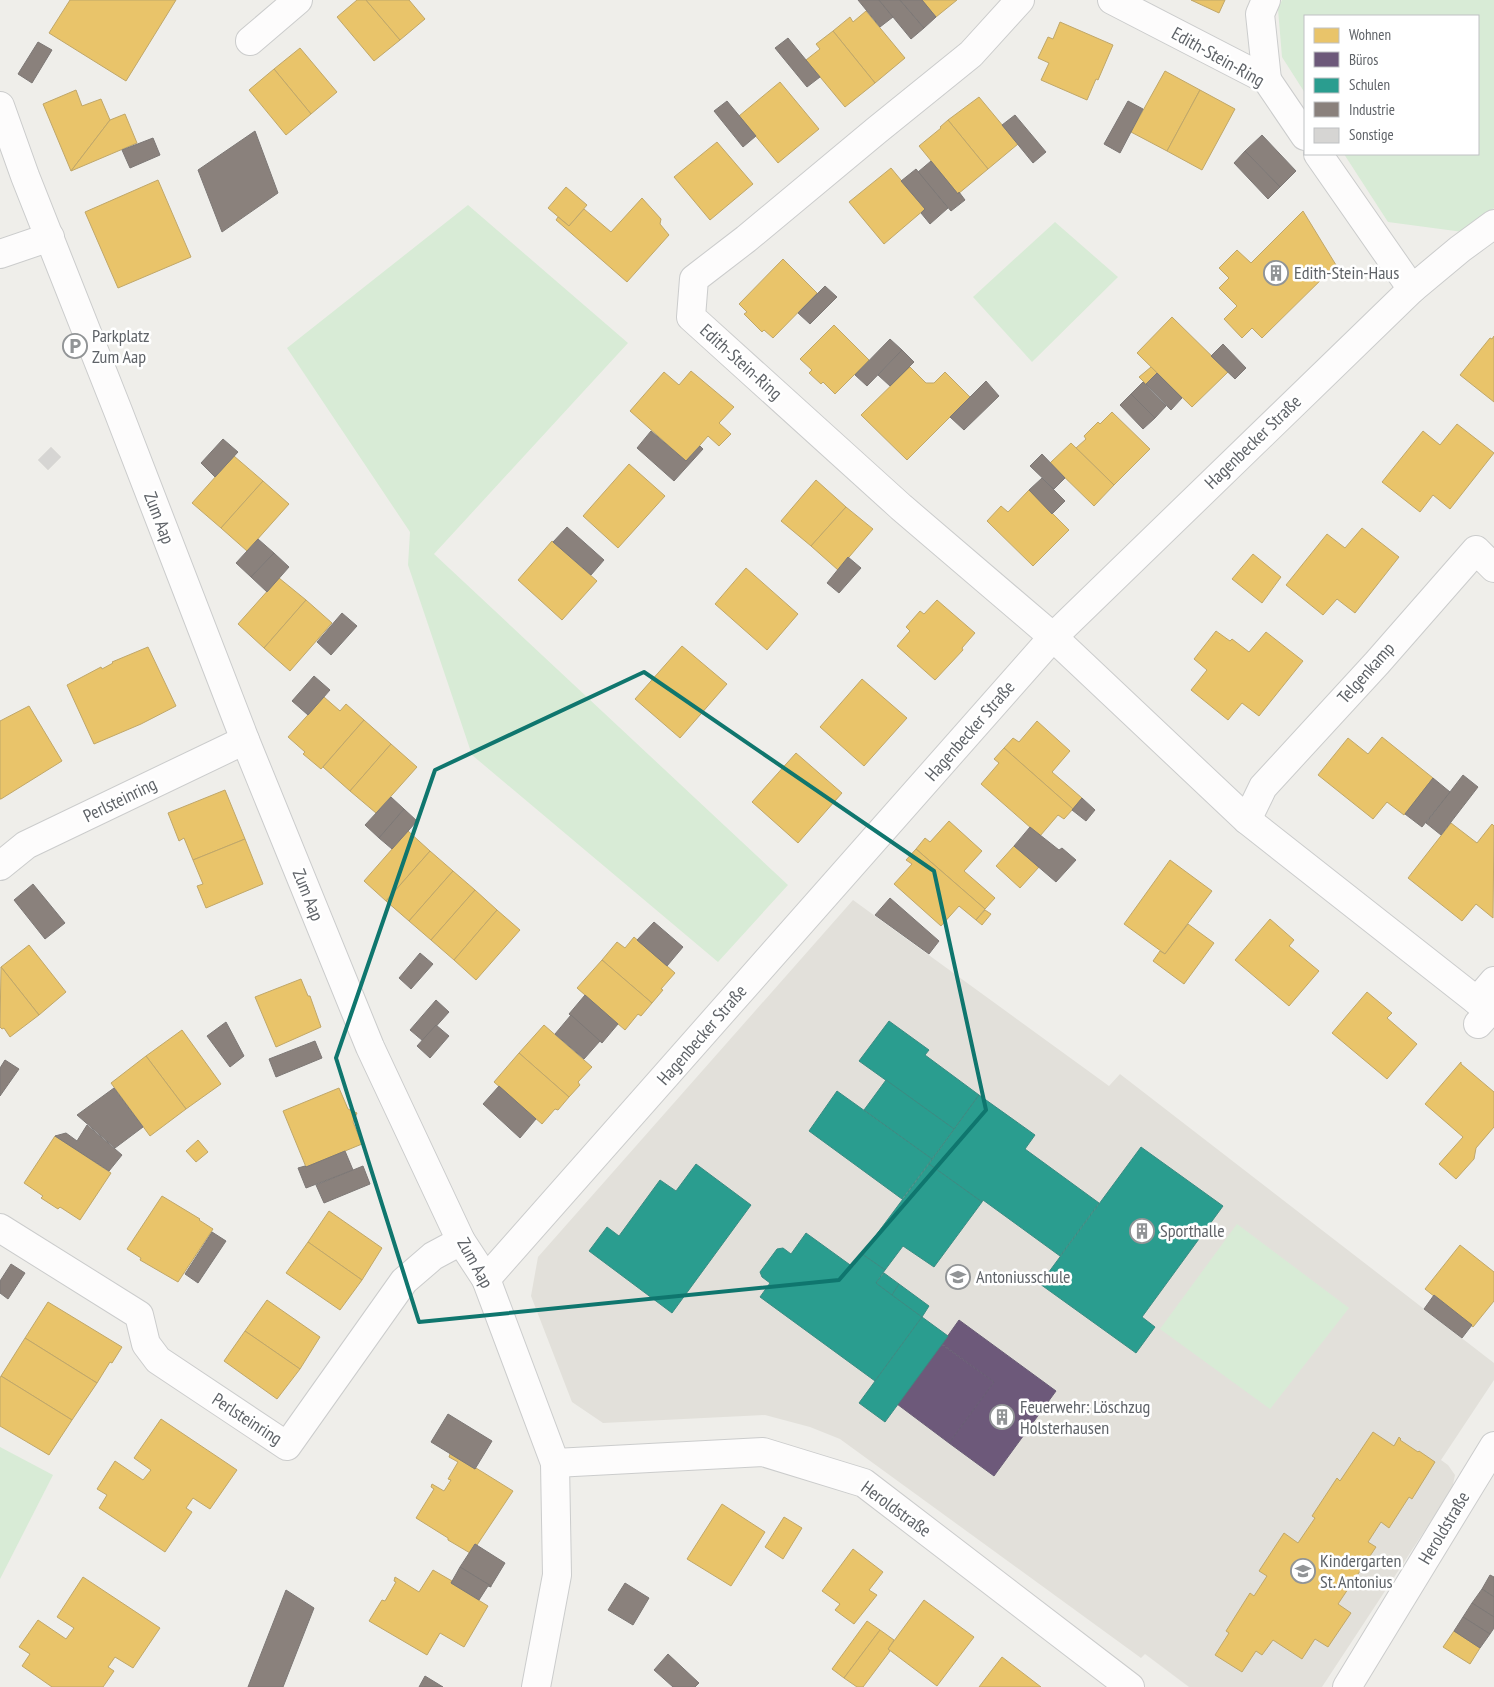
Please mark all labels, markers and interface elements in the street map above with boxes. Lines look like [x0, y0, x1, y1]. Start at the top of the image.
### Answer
legend [1304, 15, 1479, 155]
street label: Edith-Stein-Ring [1168, 22, 1269, 92]
text: Wohnen [1349, 25, 1391, 44]
text: Büros [1349, 50, 1378, 69]
text: Schulen [1349, 75, 1390, 94]
text: Industrie [1349, 100, 1395, 119]
text: Sonstige [1349, 125, 1394, 144]
building icon: Edith-Stein-Haus [1263, 260, 1289, 286]
place label: Edith-Stein-Haus [1294, 261, 1399, 284]
street label: Edith-Stein-Ring [695, 319, 787, 405]
place label: Parkplatz Zum Aap [92, 324, 149, 368]
parking icon: Parkplatz Zum Aap [62, 333, 88, 359]
street label: Hagenbecker Straße [1200, 390, 1306, 493]
street label: Zum Aap [139, 488, 180, 547]
street label: Telgenkamp [1332, 637, 1399, 708]
street label: Hagenbecker Straße [920, 676, 1019, 786]
street label: Perlsteinring [79, 772, 160, 827]
street label: Zum Aap [288, 865, 329, 924]
street label: Hagenbecker Straße [652, 980, 751, 1090]
building icon: Sporthalle [1129, 1218, 1155, 1244]
place label: Sporthalle [1160, 1219, 1225, 1242]
street label: Zum Aap [452, 1234, 499, 1292]
school or university icon: Antoniusschule [945, 1264, 971, 1290]
place label: Antoniusschule [976, 1265, 1071, 1288]
street label: Perlsteinring [208, 1387, 287, 1450]
place label: Feuerwehr: Löschzug Holsterhausen [1020, 1395, 1150, 1439]
building icon: Feuerwehr: Löschzug Holsterhausen [989, 1404, 1015, 1430]
street label: Heroldstraße [857, 1475, 936, 1542]
street label: Heroldstraße [1413, 1487, 1474, 1568]
place label: Kindergarten St. Antonius [1320, 1549, 1401, 1593]
school or university icon: Kindergarten St. Antonius [1290, 1558, 1316, 1584]

